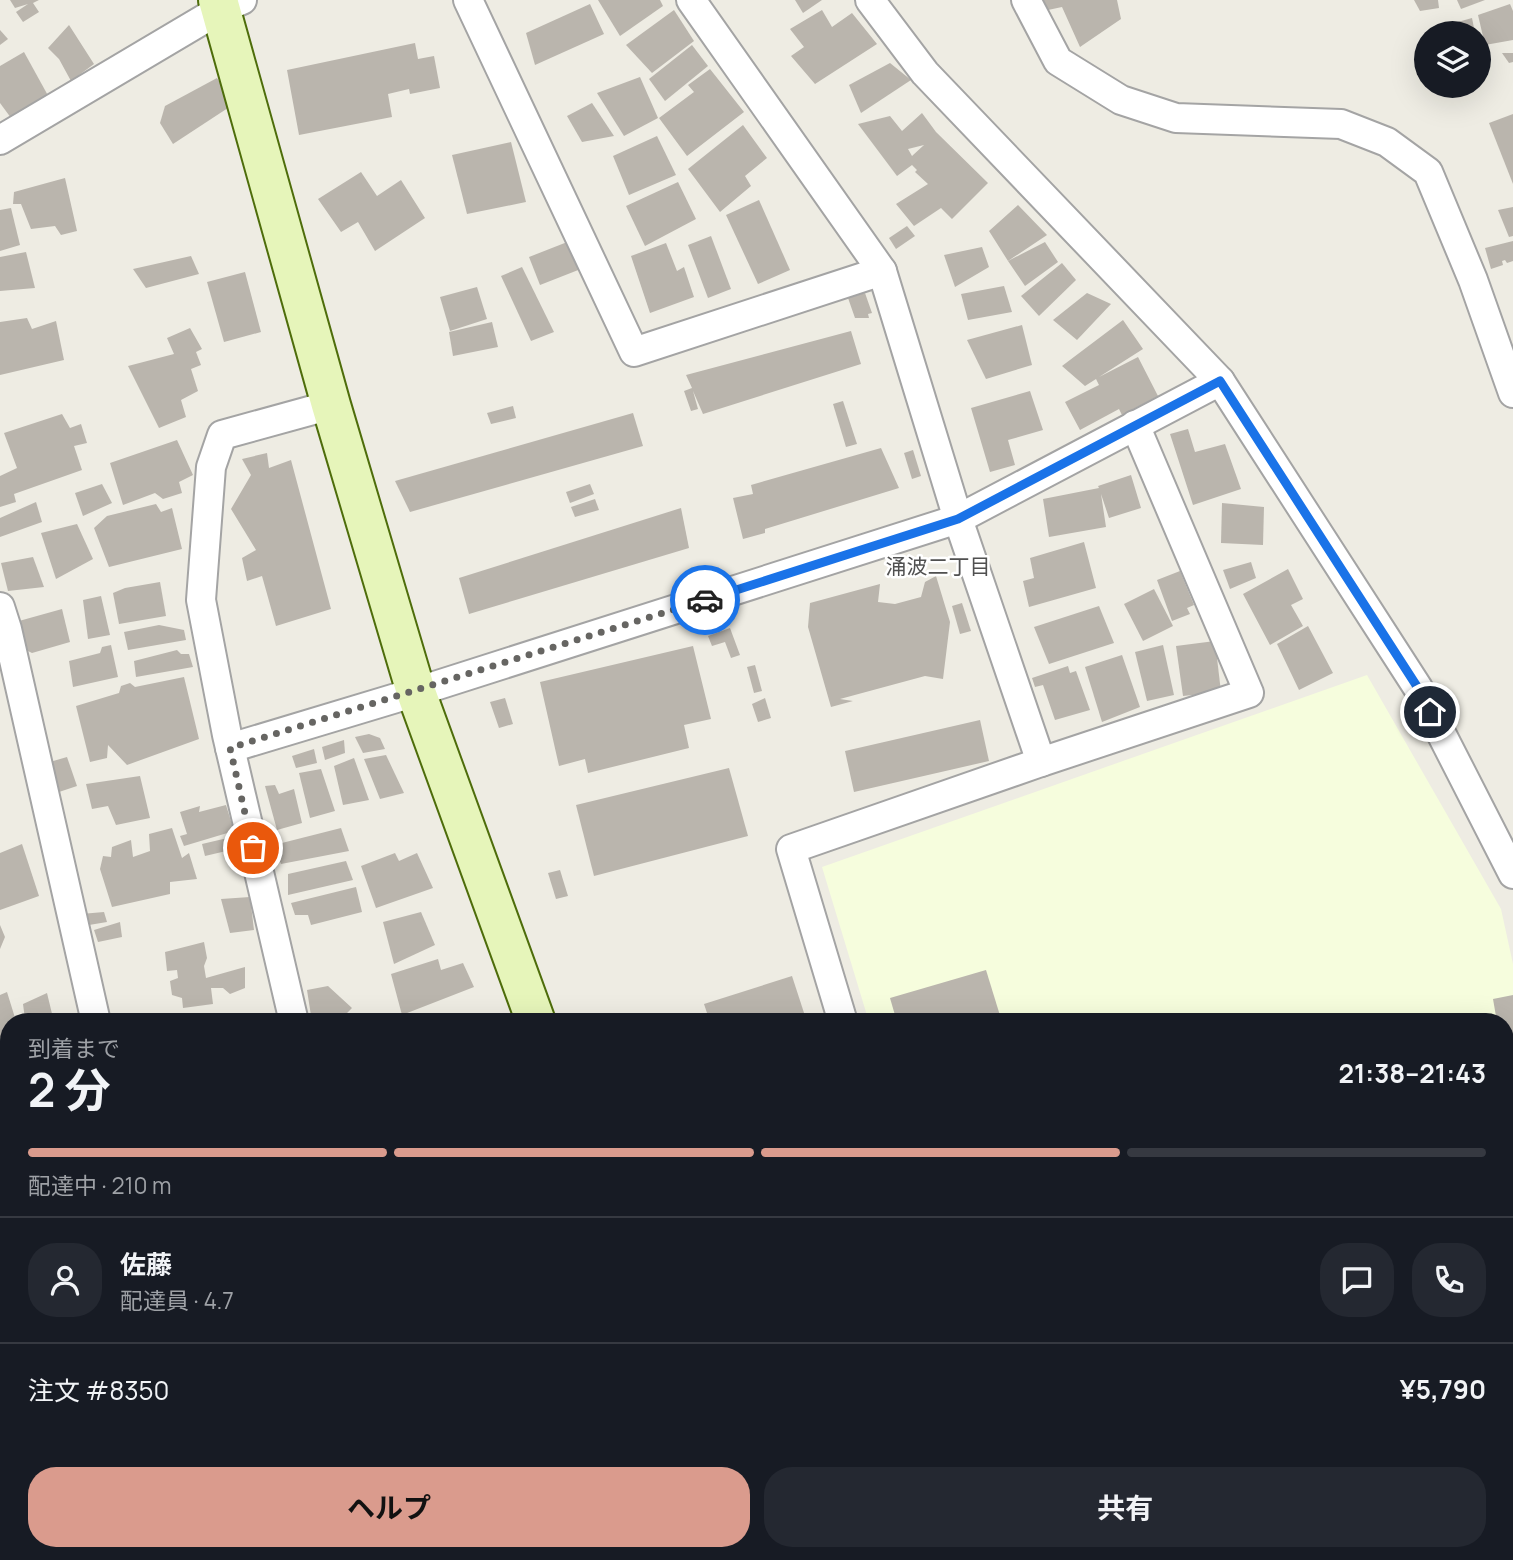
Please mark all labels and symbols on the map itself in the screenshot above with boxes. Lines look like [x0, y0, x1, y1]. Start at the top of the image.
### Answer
district label: 涌波二丁目 [886, 552, 991, 580]
courier [670, 565, 740, 635]
pin [1400, 682, 1460, 742]
pin [223, 818, 283, 878]

